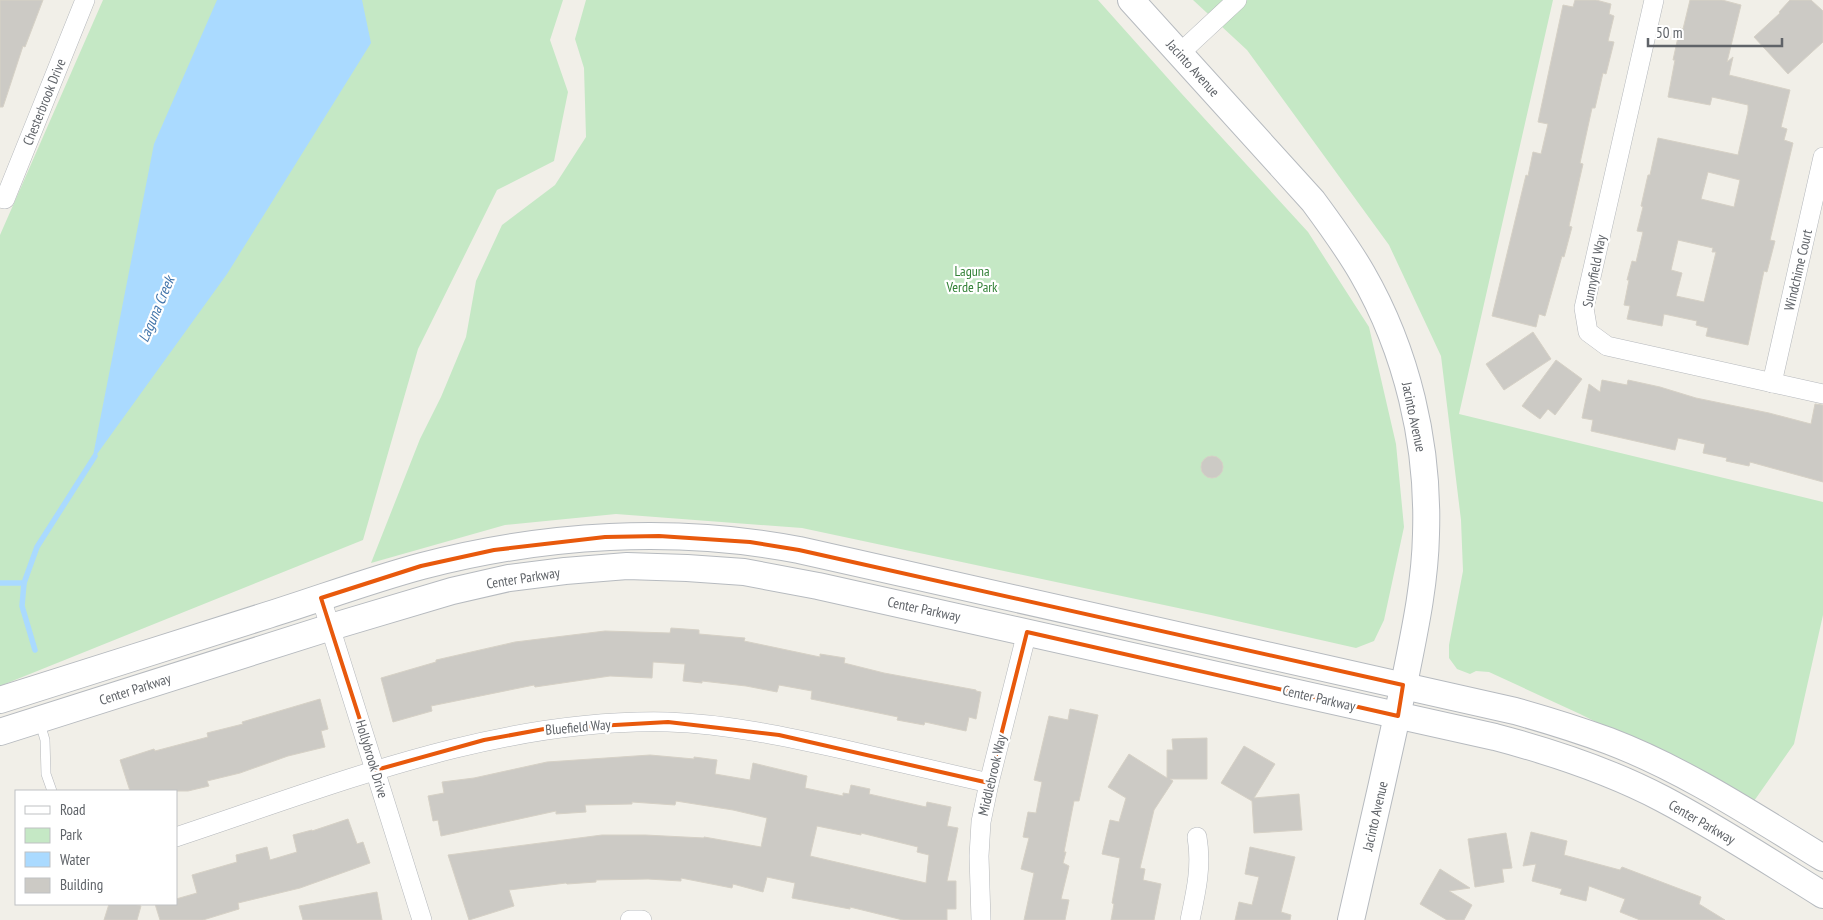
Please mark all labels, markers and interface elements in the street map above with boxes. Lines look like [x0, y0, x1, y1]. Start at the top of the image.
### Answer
scale bar [1648, 15, 1782, 47]
text: 50 m [1656, 23, 1682, 42]
street label: Jacinto Avenue [1162, 35, 1224, 101]
street label: Chesterbrook Drive [18, 56, 70, 148]
street label: Windchime Court [1780, 227, 1816, 312]
street label: Sunnyfield Way [1578, 233, 1610, 309]
park label: Laguna Verde Park [945, 262, 998, 296]
water label: Laguna Creek [134, 271, 179, 345]
street label: Jacinto Avenue [1398, 379, 1430, 454]
street label: Center Parkway [485, 563, 562, 593]
street label: Center Parkway [886, 592, 963, 626]
street label: Center Parkway [97, 669, 174, 709]
street label: Center Parkway [1281, 681, 1358, 715]
street label: Bluefield Way [545, 715, 612, 739]
street label: Hollybrook Drive [352, 718, 392, 800]
street label: Middlebrook Way [974, 732, 1010, 817]
street label: Jacinto Avenue [1358, 779, 1392, 854]
legend [15, 790, 178, 905]
street label: Center Parkway [1665, 796, 1739, 849]
text: Road [60, 800, 86, 819]
text: Park [60, 825, 82, 844]
text: Water [60, 850, 91, 869]
text: Building [60, 875, 103, 894]

